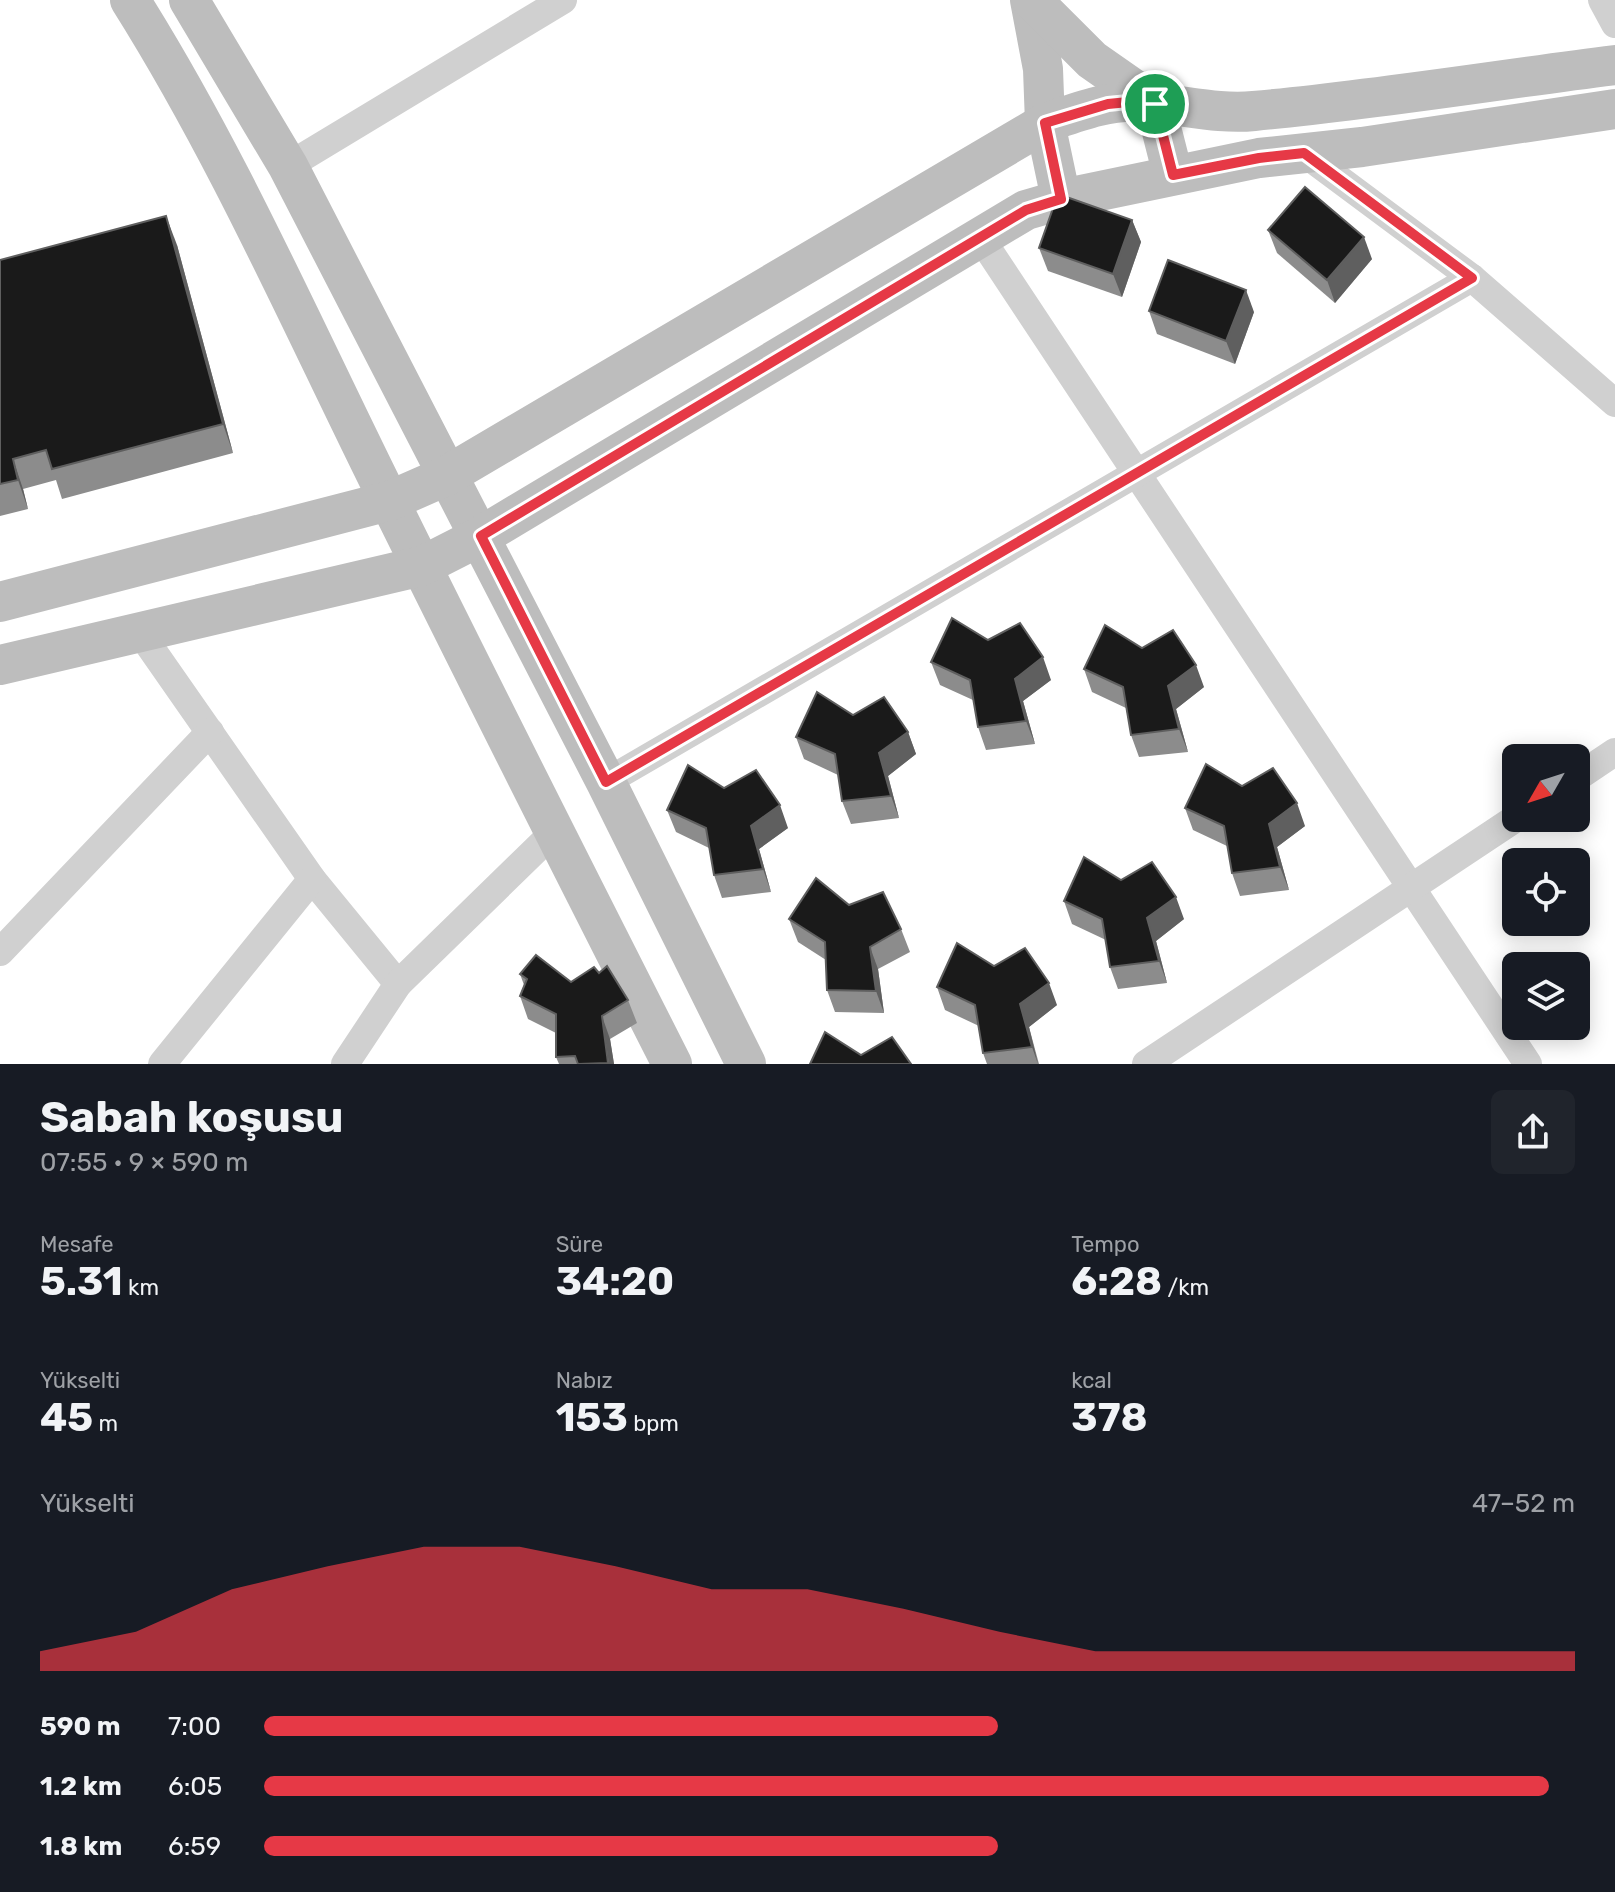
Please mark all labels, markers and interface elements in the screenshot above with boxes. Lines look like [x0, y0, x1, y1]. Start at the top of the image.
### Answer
pin [1121, 70, 1189, 138]
icon: arrive [1133, 82, 1177, 126]
north arrow [1502, 744, 1590, 832]
map controls [1502, 744, 1590, 1040]
button: locate [1502, 848, 1590, 936]
button: layers [1502, 952, 1590, 1040]
button: share [1491, 1090, 1575, 1174]
text: Sabah koşusu [40, 1091, 344, 1143]
text: 07:55 · 9 × 590 m [40, 1147, 248, 1178]
text: Mesafe [40, 1231, 114, 1258]
text: Süre [556, 1231, 603, 1258]
text: Tempo [1071, 1231, 1140, 1258]
text: 5.31 [40, 1258, 123, 1305]
text: 34:20 [556, 1258, 674, 1305]
text: 6:28 [1071, 1258, 1162, 1305]
text: km [123, 1274, 159, 1301]
text: /km [1162, 1274, 1209, 1301]
text: Yükselti [40, 1367, 120, 1394]
text: Nabız [556, 1367, 613, 1394]
text: kcal [1071, 1367, 1112, 1394]
text: 45 [40, 1394, 93, 1441]
text: 153 [556, 1394, 628, 1441]
text: 378 [1071, 1394, 1148, 1441]
text: m [93, 1410, 118, 1437]
text: bpm [628, 1410, 679, 1437]
text: Yükselti [40, 1488, 135, 1519]
text: 47–52 m [1472, 1488, 1575, 1519]
text: 590 m [40, 1711, 121, 1742]
text: 7:00 [168, 1711, 221, 1742]
text: 1.2 km [40, 1771, 122, 1802]
text: 6:05 [168, 1771, 222, 1802]
text: 1.8 km [40, 1831, 122, 1862]
text: 6:59 [168, 1831, 221, 1862]

